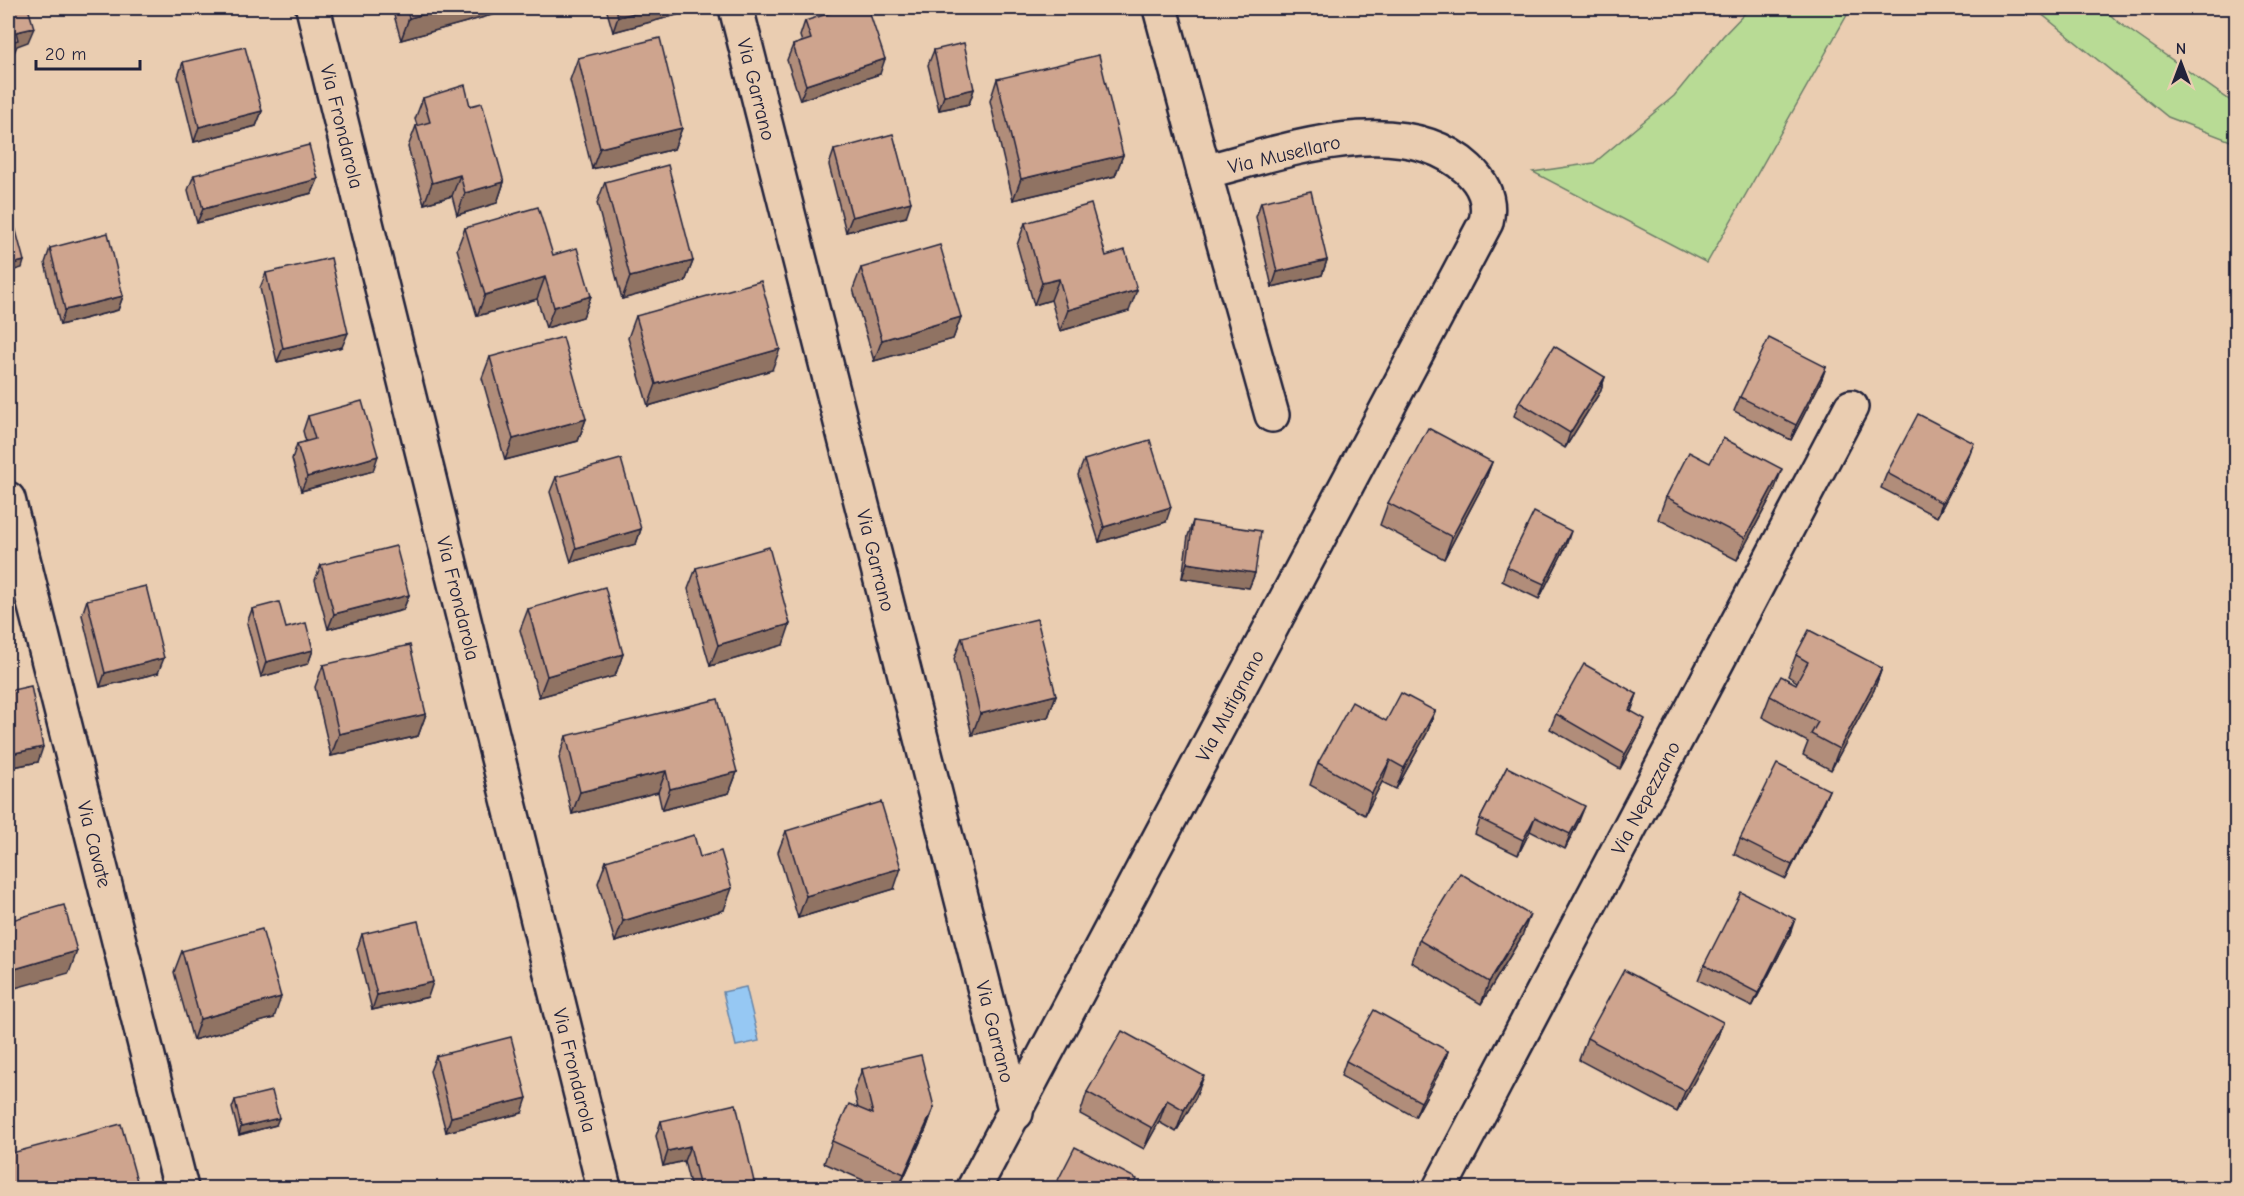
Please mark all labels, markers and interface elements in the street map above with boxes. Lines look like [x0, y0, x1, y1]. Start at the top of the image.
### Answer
scale bar [36, 33, 140, 71]
north arrow [2151, 33, 2211, 93]
street label: Via Garrano [732, 36, 780, 143]
text: N [2176, 40, 2186, 58]
text: 20 m [45, 44, 86, 65]
street label: Via Frondarola [315, 62, 368, 191]
street label: Via Musellaro [1226, 130, 1343, 179]
street label: Via Garrano [852, 507, 900, 614]
street label: Via Frondarola [432, 534, 484, 663]
street label: Via Mutignano [1191, 646, 1269, 766]
street label: Via Nepezzano [1607, 737, 1685, 859]
street label: Via Cavate [72, 799, 116, 890]
street label: Via Garrano [971, 978, 1019, 1085]
street label: Via Frondarola [548, 1006, 601, 1135]

